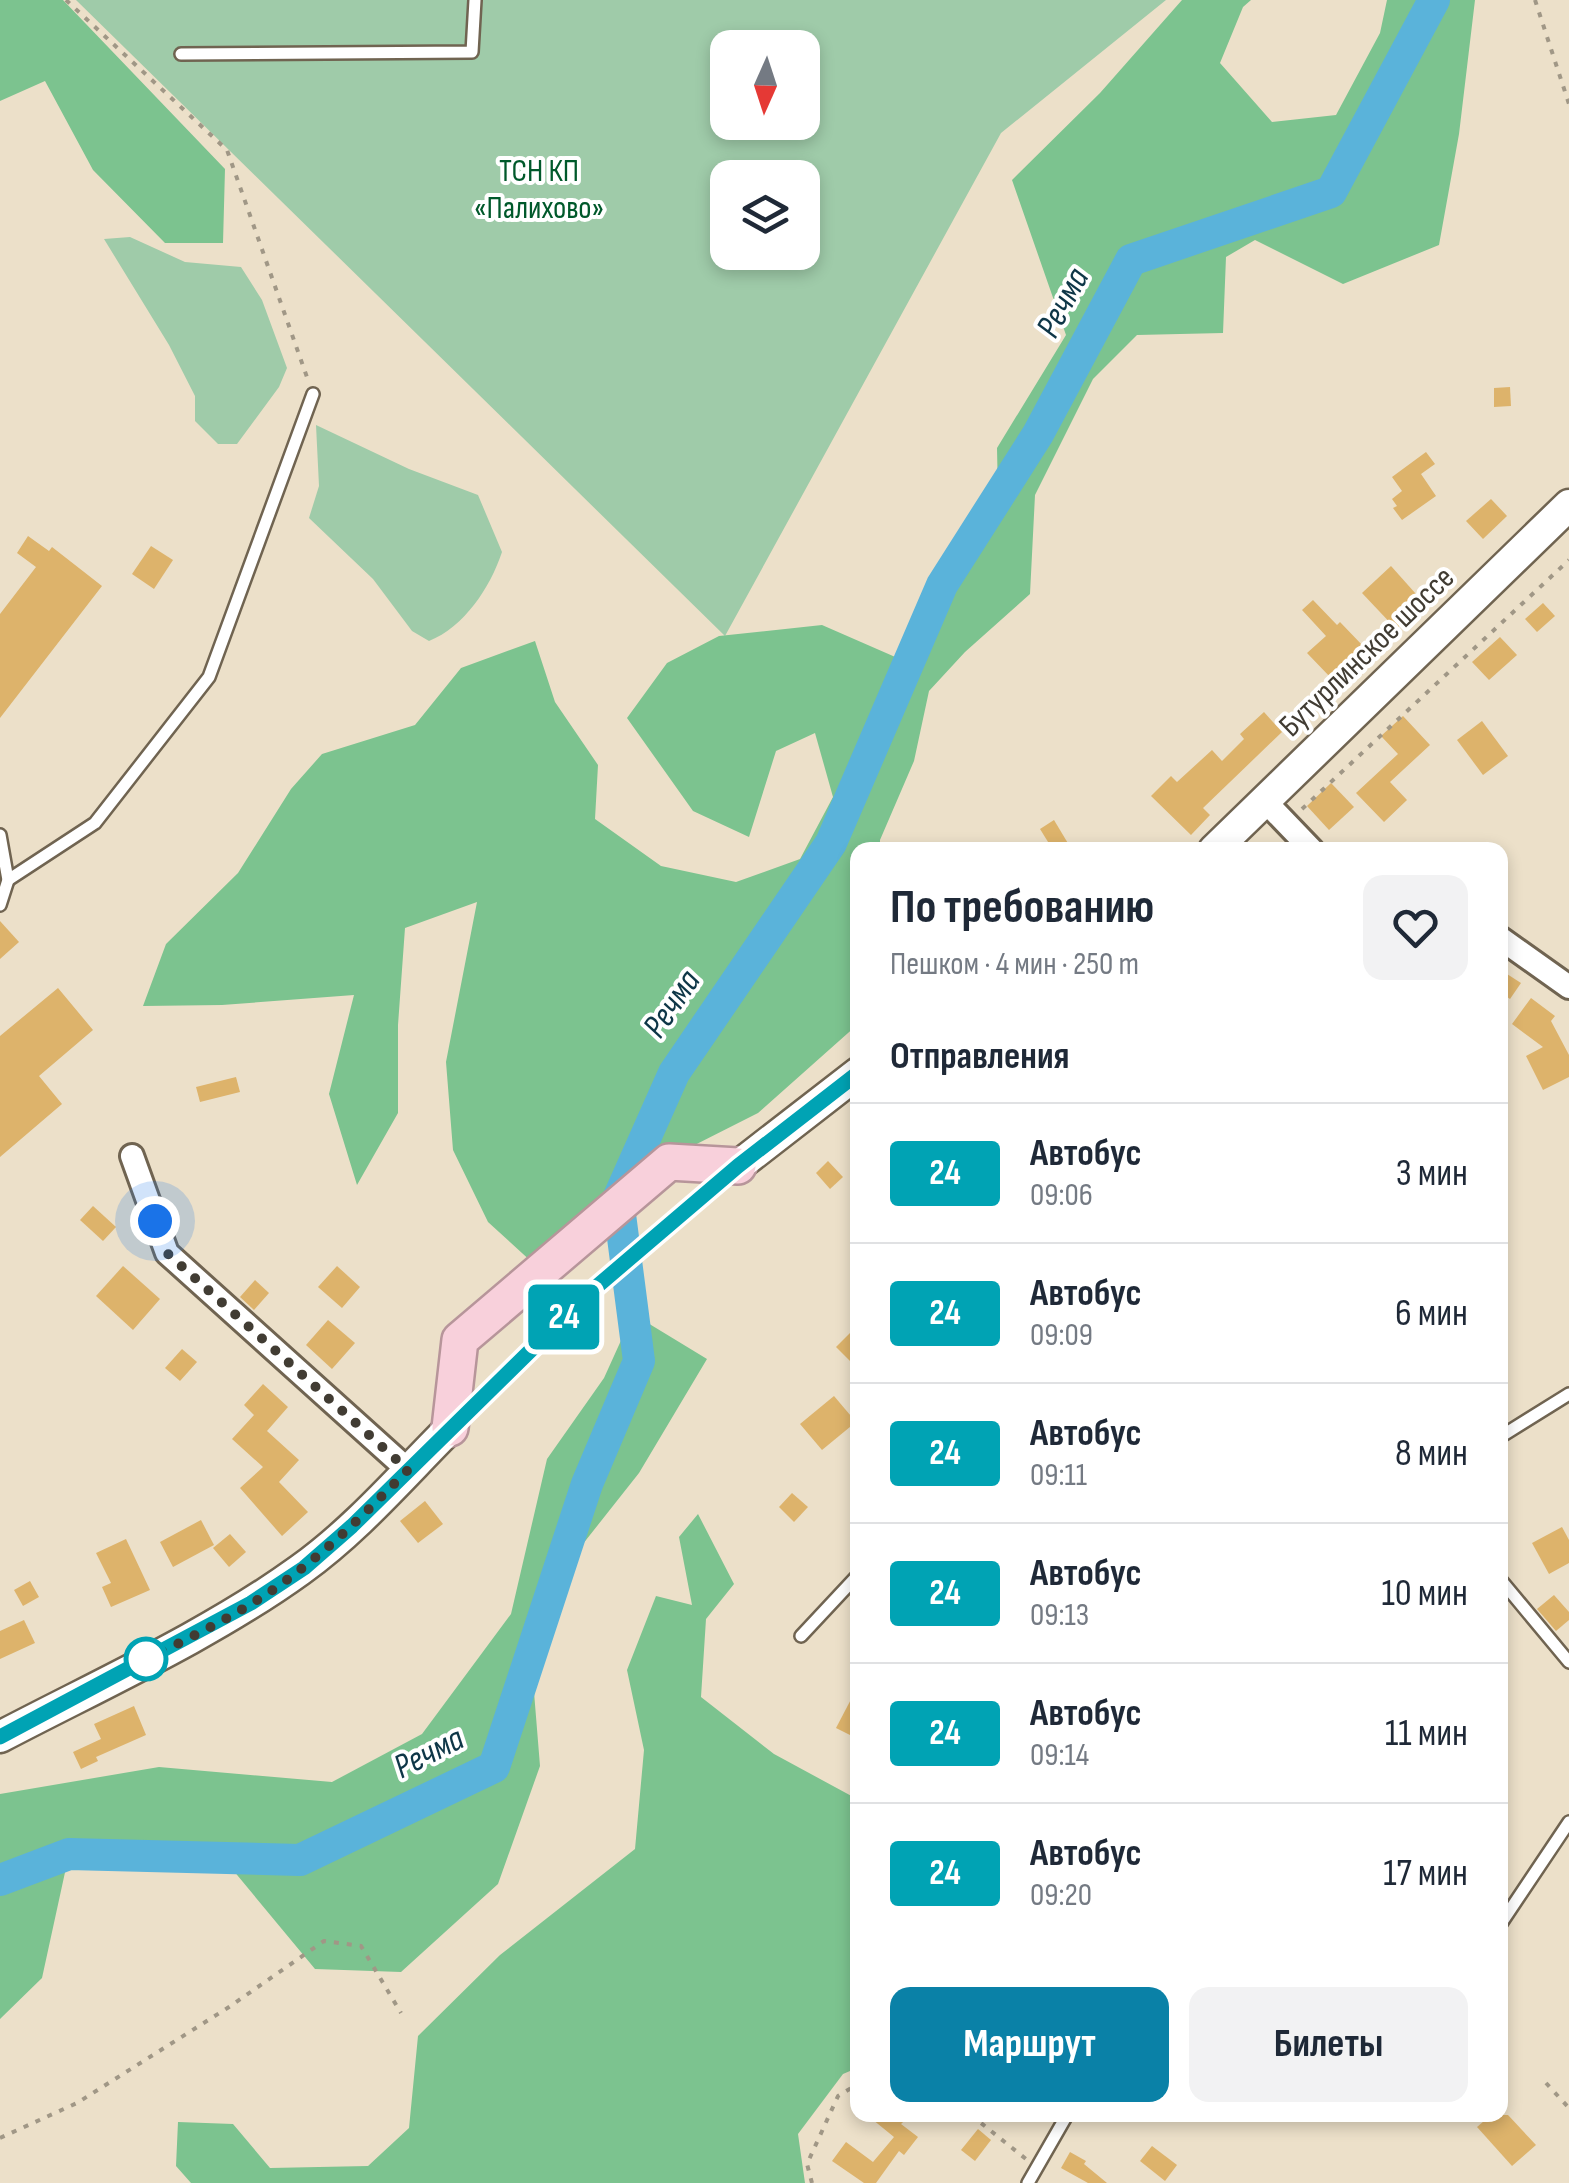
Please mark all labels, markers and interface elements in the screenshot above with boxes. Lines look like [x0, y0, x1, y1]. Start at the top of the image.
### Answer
north arrow [710, 30, 820, 140]
map controls [710, 30, 820, 270]
park label: ТСН КП «Палихово» [474, 152, 604, 228]
button: layers [710, 160, 820, 270]
water label: Речма [1027, 261, 1099, 345]
street label: Бутурлинское шоссе [1271, 559, 1463, 745]
button: heart [1363, 875, 1468, 980]
text: По требованию [890, 879, 1154, 936]
text: Пешком · 4 мин · 250 m [890, 945, 1139, 984]
water label: Речма [634, 962, 710, 1046]
text: Отправления [890, 1034, 1070, 1079]
text: Автобус [1030, 1131, 1141, 1176]
text: 3 мин [1396, 1151, 1468, 1196]
text: 24 [929, 1152, 961, 1195]
text: 09:06 [1030, 1176, 1093, 1215]
your location [130, 1196, 180, 1246]
text: Автобус [1030, 1271, 1141, 1316]
line badge: 24 [519, 1284, 609, 1350]
text: 6 мин [1395, 1291, 1468, 1336]
text: 24 [929, 1292, 961, 1335]
text: 24 [548, 1296, 580, 1339]
text: 09:09 [1030, 1316, 1093, 1355]
text: Автобус [1030, 1411, 1141, 1456]
text: 8 мин [1395, 1431, 1468, 1476]
text: 24 [929, 1432, 961, 1475]
text: 09:11 [1030, 1456, 1087, 1495]
text: Автобус [1030, 1551, 1141, 1596]
text: 10 мин [1381, 1571, 1468, 1616]
text: 24 [929, 1572, 961, 1615]
text: 09:13 [1030, 1596, 1089, 1635]
unlabelled marker [125, 1638, 167, 1680]
text: Автобус [1030, 1691, 1141, 1736]
text: 11 мин [1385, 1711, 1468, 1756]
text: 24 [929, 1712, 961, 1755]
water label: Речма [387, 1717, 471, 1789]
text: 09:14 [1030, 1736, 1089, 1775]
text: Автобус [1030, 1831, 1141, 1876]
text: 17 мин [1383, 1851, 1468, 1896]
text: 24 [929, 1852, 961, 1895]
text: 09:20 [1030, 1876, 1092, 1915]
button: Маршрут [890, 1987, 1169, 2102]
button: Билеты [1189, 1987, 1468, 2102]

